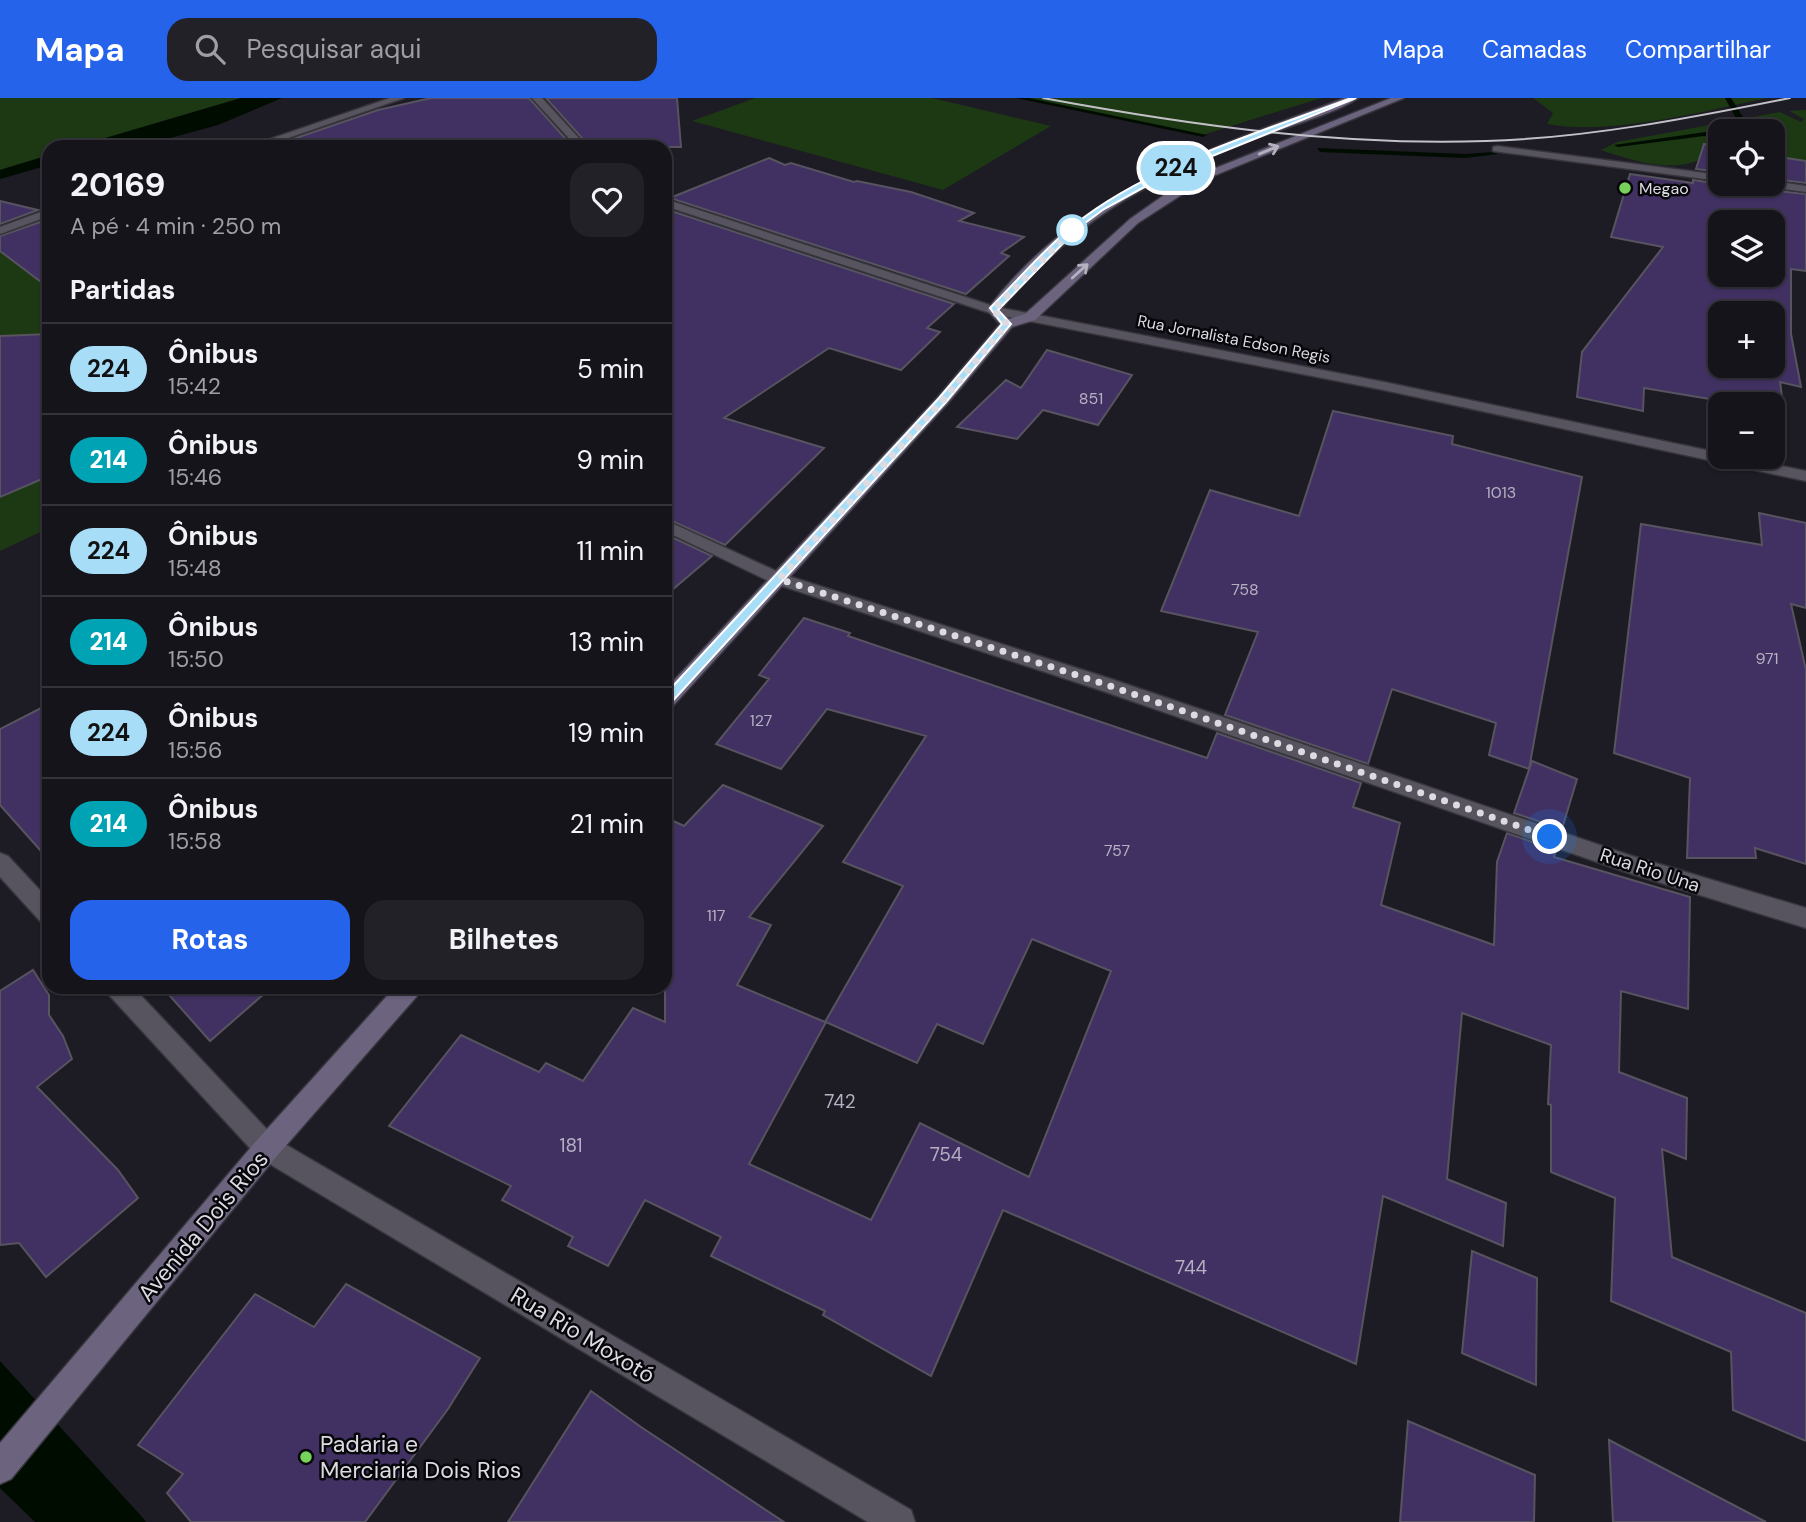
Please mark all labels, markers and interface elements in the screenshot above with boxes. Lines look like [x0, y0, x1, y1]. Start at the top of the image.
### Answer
search box [167, 18, 657, 81]
text: Mapa [35, 28, 125, 71]
icon: search [191, 30, 229, 68]
text: Pesquisar aqui [247, 32, 421, 66]
text: Mapa [1383, 34, 1444, 65]
text: Camadas [1482, 34, 1587, 65]
text: Compartilhar [1625, 34, 1771, 65]
map controls [1708, 119, 1785, 469]
button: locate [1708, 119, 1785, 196]
one-way arrow [1258, 143, 1280, 156]
line badge: 224 [1136, 145, 1216, 191]
text: 224 [1154, 152, 1198, 183]
text: 20169 [70, 163, 165, 206]
button: heart [570, 163, 644, 237]
place label: Megao [1639, 178, 1689, 199]
marker: Megao [1617, 180, 1633, 196]
button: layers [1708, 210, 1785, 287]
text: A pé · 4 min · 250 m [70, 211, 281, 241]
unlabelled marker [1057, 215, 1087, 245]
one-way arrow [1071, 263, 1089, 279]
text: Partidas [70, 273, 175, 307]
button: + [1708, 301, 1785, 378]
street label: Rua Jornalista Edson Regis [1136, 310, 1332, 368]
text: Ônibus [168, 337, 258, 371]
text: 5 min [577, 352, 644, 386]
text: 224 [87, 353, 130, 384]
text: 15:42 [168, 371, 221, 401]
house number: 851 [1079, 388, 1103, 409]
button: − [1708, 392, 1785, 469]
text: Ônibus [168, 428, 258, 462]
text: 9 min [576, 443, 644, 477]
text: 214 [89, 444, 128, 475]
text: 15:46 [168, 462, 222, 492]
house number: 1013 [1486, 482, 1516, 503]
text: Ônibus [168, 519, 258, 553]
text: 11 min [577, 534, 644, 568]
text: 224 [87, 535, 130, 566]
text: 15:48 [168, 553, 222, 583]
house number: 758 [1231, 579, 1259, 600]
text: Ônibus [168, 610, 258, 644]
text: 13 min [569, 625, 644, 659]
text: 214 [89, 626, 128, 657]
text: 15:50 [168, 644, 224, 674]
house number: 971 [1755, 648, 1779, 669]
text: Ônibus [168, 701, 258, 735]
house number: 127 [750, 710, 772, 731]
text: 19 min [568, 716, 644, 750]
text: 224 [87, 717, 130, 748]
text: 15:56 [168, 735, 222, 765]
text: Ônibus [168, 792, 258, 826]
text: 21 min [570, 807, 644, 841]
text: 214 [89, 808, 128, 839]
your location [1532, 819, 1567, 854]
text: 15:58 [168, 826, 222, 856]
house number: 757 [1104, 840, 1130, 861]
street label: Rua Rio Una [1597, 842, 1703, 898]
button: Rotas [70, 900, 350, 980]
button: Bilhetes [364, 900, 644, 980]
house number: 117 [707, 905, 725, 926]
house number: 742 [824, 1089, 856, 1114]
house number: 181 [559, 1133, 583, 1158]
house number: 754 [930, 1142, 962, 1167]
street label: Avenida Dois Rios [131, 1145, 275, 1307]
house number: 744 [1175, 1255, 1207, 1280]
street label: Rua Rio Moxotó [505, 1280, 661, 1390]
place label: Padaria e Merciaria Dois Rios [320, 1429, 521, 1485]
marker: Padaria e Merciaria Dois Rios [298, 1449, 314, 1465]

